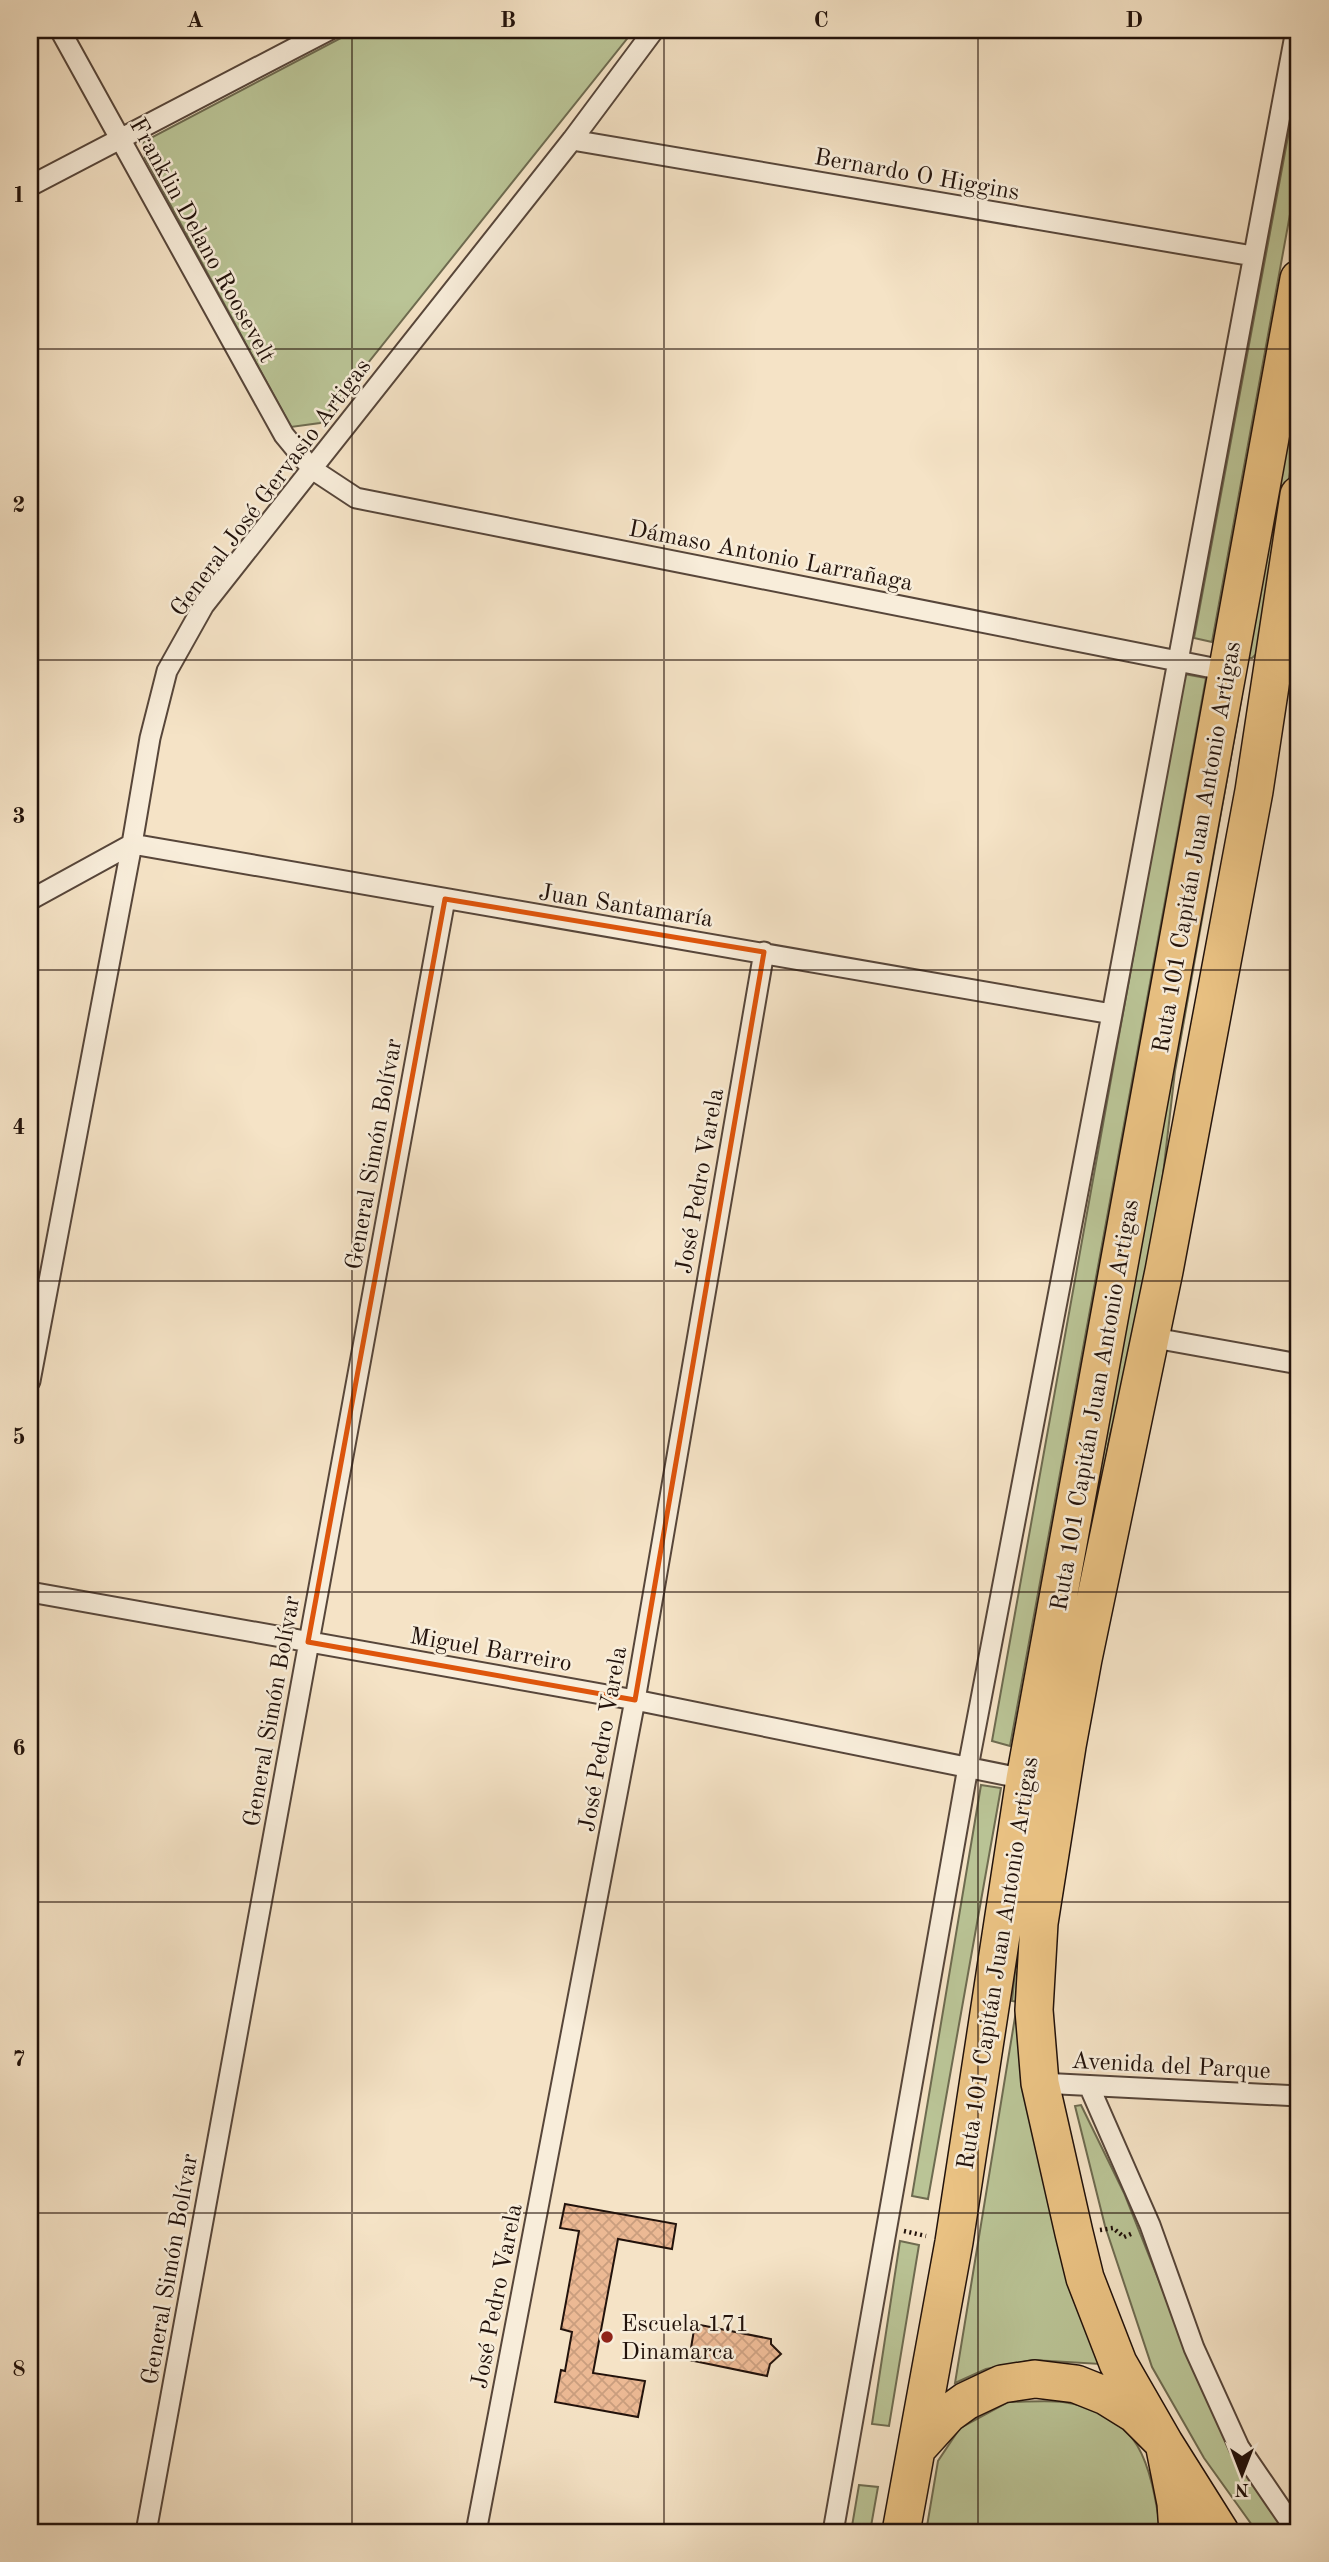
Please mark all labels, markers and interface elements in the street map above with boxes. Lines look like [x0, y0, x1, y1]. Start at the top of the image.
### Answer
text: A [186, 9, 204, 32]
text: B [500, 9, 516, 32]
text: C [813, 9, 829, 32]
text: D [1125, 9, 1143, 32]
street label: Franklin Delano Roosevelt [124, 115, 279, 367]
street label: Bernardo O Higgins [812, 146, 1021, 206]
text: 1 [12, 184, 26, 207]
street label: General José Gervasio Artigas [167, 355, 376, 622]
text: 2 [12, 494, 26, 517]
street label: Dámaso Antonio Larrañaga [626, 518, 915, 596]
street label: Ruta 101 Capitán Juan Antonio Artigas [1150, 640, 1246, 1055]
text: 3 [12, 805, 26, 828]
street label: Juan Santamaría [537, 881, 715, 933]
street label: General Simón Bolívar [343, 1037, 407, 1272]
street label: José Pedro Varela [673, 1087, 729, 1276]
text: 4 [12, 1116, 26, 1139]
street label: Ruta 101 Capitán Juan Antonio Artigas [1048, 1198, 1144, 1613]
text: 5 [12, 1426, 26, 1449]
street label: General Simón Bolívar [241, 1594, 305, 1829]
street label: Miguel Barreiro [408, 1625, 573, 1677]
street label: José Pedro Varela [576, 1645, 632, 1834]
text: 6 [12, 1737, 26, 1760]
street label: Ruta 101 Capitán Juan Antonio Artigas [954, 1755, 1043, 2171]
text: 7 [12, 2048, 26, 2071]
street label: Avenida del Parque [1071, 2050, 1271, 2084]
street label: General Simón Bolívar [139, 2152, 203, 2387]
street label: José Pedro Varela [468, 2202, 528, 2391]
place label: Escuela 171 Dinamarca [621, 2313, 749, 2365]
marker: Escuela 171 Dinamarca [599, 2329, 615, 2345]
text: 8 [12, 2358, 26, 2381]
north arrow [1206, 2440, 1276, 2510]
text: N [1234, 2479, 1249, 2498]

